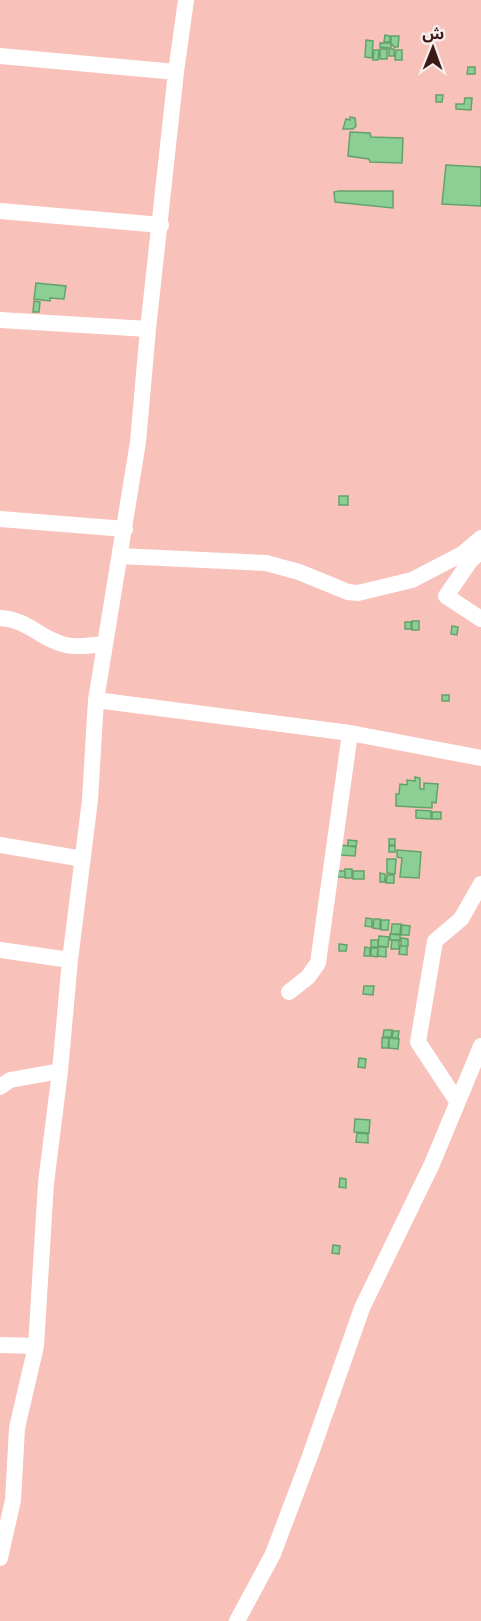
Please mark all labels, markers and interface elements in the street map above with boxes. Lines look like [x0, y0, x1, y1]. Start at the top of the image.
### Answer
north arrow [403, 18, 463, 78]
text: ش [422, 25, 444, 43]

